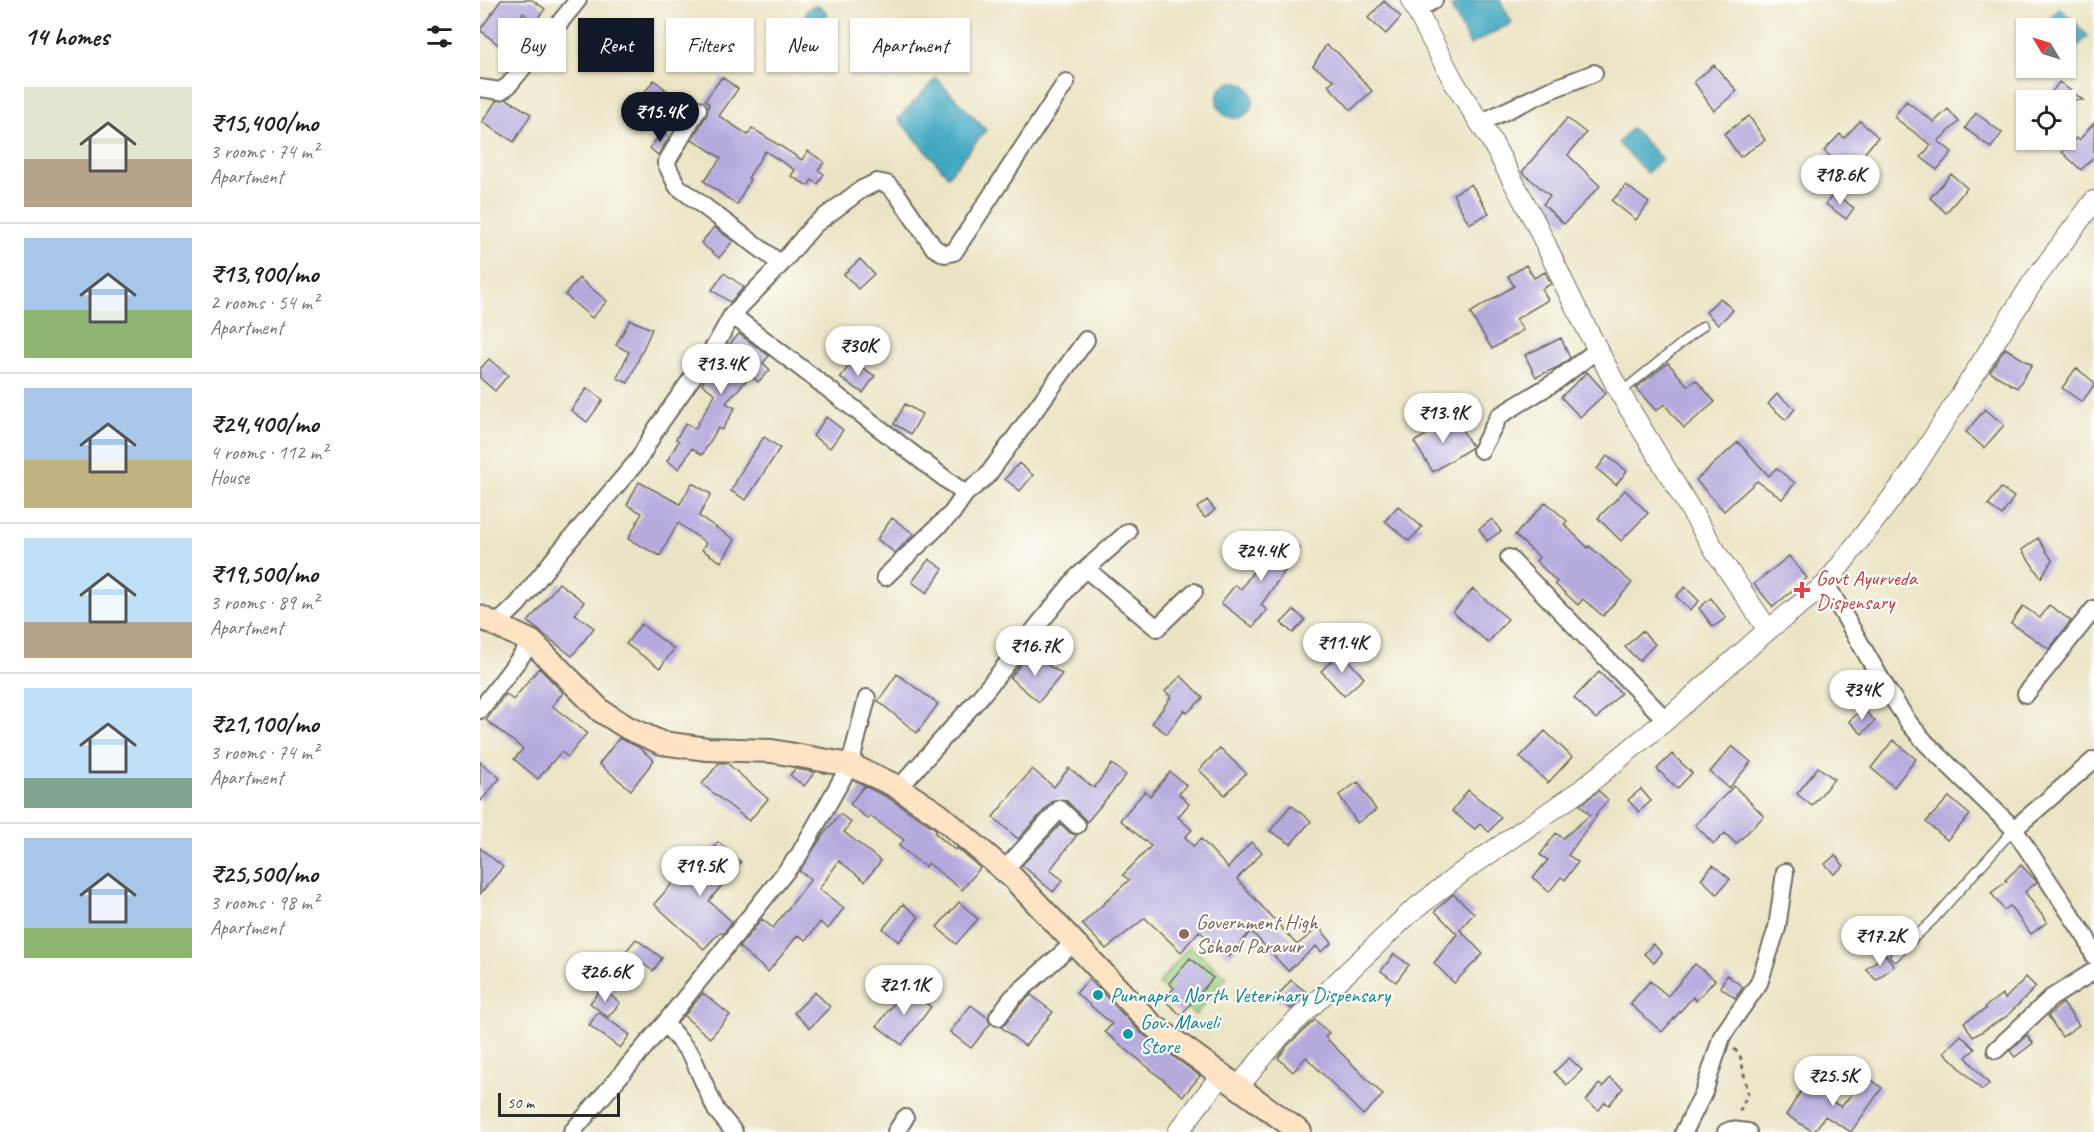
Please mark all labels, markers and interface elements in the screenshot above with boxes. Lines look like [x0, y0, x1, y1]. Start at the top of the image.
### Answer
chip: Buy [498, 18, 566, 72]
chip: Rent [578, 18, 654, 72]
chip: Filters [666, 18, 754, 72]
chip: New [766, 18, 838, 72]
chip: Apartment [850, 18, 970, 72]
north arrow [2016, 18, 2076, 78]
map controls [2016, 18, 2076, 150]
text: 14 homes [24, 20, 109, 53]
icon: filters [423, 20, 456, 53]
button: locate [2016, 90, 2076, 150]
pin: ₹15.4K [611, 92, 709, 143]
text: ₹15.4K [635, 99, 685, 124]
text: ₹15,400/mo [210, 106, 318, 139]
icon: home [72, 111, 144, 183]
text: 3 rooms · 74 m² [210, 139, 318, 164]
pin: ₹18.6K [1791, 155, 1889, 206]
text: ₹18.6K [1815, 162, 1865, 187]
text: Apartment [210, 164, 283, 189]
text: ₹13,900/mo [210, 257, 318, 290]
icon: home [72, 262, 144, 334]
text: 2 rooms · 54 m² [210, 290, 318, 315]
text: Apartment [210, 315, 283, 340]
pin: ₹30K [822, 326, 894, 377]
text: ₹30K [839, 333, 877, 358]
pin: ₹13.4K [672, 344, 770, 395]
text: ₹13.4K [696, 351, 746, 376]
pin: ₹13.9K [1394, 393, 1492, 444]
text: ₹13.9K [1418, 400, 1468, 425]
text: ₹24,400/mo [210, 407, 319, 440]
icon: home [72, 412, 144, 484]
text: 4 rooms · 112 m² [210, 440, 327, 465]
text: House [210, 465, 249, 490]
pin: ₹24.4K [1212, 531, 1310, 582]
text: ₹24.4K [1236, 538, 1286, 563]
text: ₹19,500/mo [210, 557, 318, 590]
icon: home [72, 562, 144, 634]
place label: Govt Ayurveda Dispensary [1816, 565, 1919, 615]
marker: Govt Ayurveda Dispensary [1793, 581, 1811, 599]
text: 3 rooms · 89 m² [210, 590, 318, 615]
text: Apartment [210, 615, 283, 640]
pin: ₹11.4K [1293, 623, 1391, 674]
pin: ₹16.7K [986, 626, 1084, 677]
text: ₹11.4K [1317, 630, 1367, 655]
text: ₹16.7K [1010, 633, 1060, 658]
pin: ₹34K [1826, 670, 1898, 721]
text: ₹34K [1843, 677, 1881, 702]
text: ₹21,100/mo [210, 707, 319, 740]
icon: home [72, 712, 144, 784]
text: 3 rooms · 74 m² [210, 740, 318, 765]
text: Apartment [210, 765, 283, 790]
pin: ₹19.5K [651, 846, 749, 897]
text: ₹19.5K [675, 853, 725, 878]
text: ₹25,500/mo [210, 857, 318, 890]
icon: home [72, 862, 144, 934]
text: 3 rooms · 98 m² [210, 890, 318, 915]
place label: Government High School Paravur [1196, 909, 1319, 959]
text: Apartment [210, 915, 283, 940]
pin: ₹17.2K [1831, 916, 1929, 967]
text: ₹17.2K [1855, 923, 1905, 948]
marker: Government High School Paravur [1177, 927, 1191, 941]
pin: ₹26.6K [556, 952, 654, 1003]
text: ₹26.6K [580, 959, 630, 984]
pin: ₹21.1K [855, 965, 953, 1016]
text: ₹21.1K [879, 972, 929, 997]
place label: Punnapra North Veterinary Dispensary [1110, 982, 1392, 1008]
marker: Punnapra North Veterinary Dispensary [1091, 988, 1105, 1002]
place label: Gov. Maveli Store [1140, 1009, 1222, 1059]
marker: Gov. Maveli Store [1121, 1027, 1135, 1041]
pin: ₹25.5K [1784, 1056, 1882, 1107]
text: ₹25.5K [1808, 1063, 1858, 1088]
scale bar [498, 1090, 620, 1118]
text: 50 m [507, 1093, 534, 1113]

